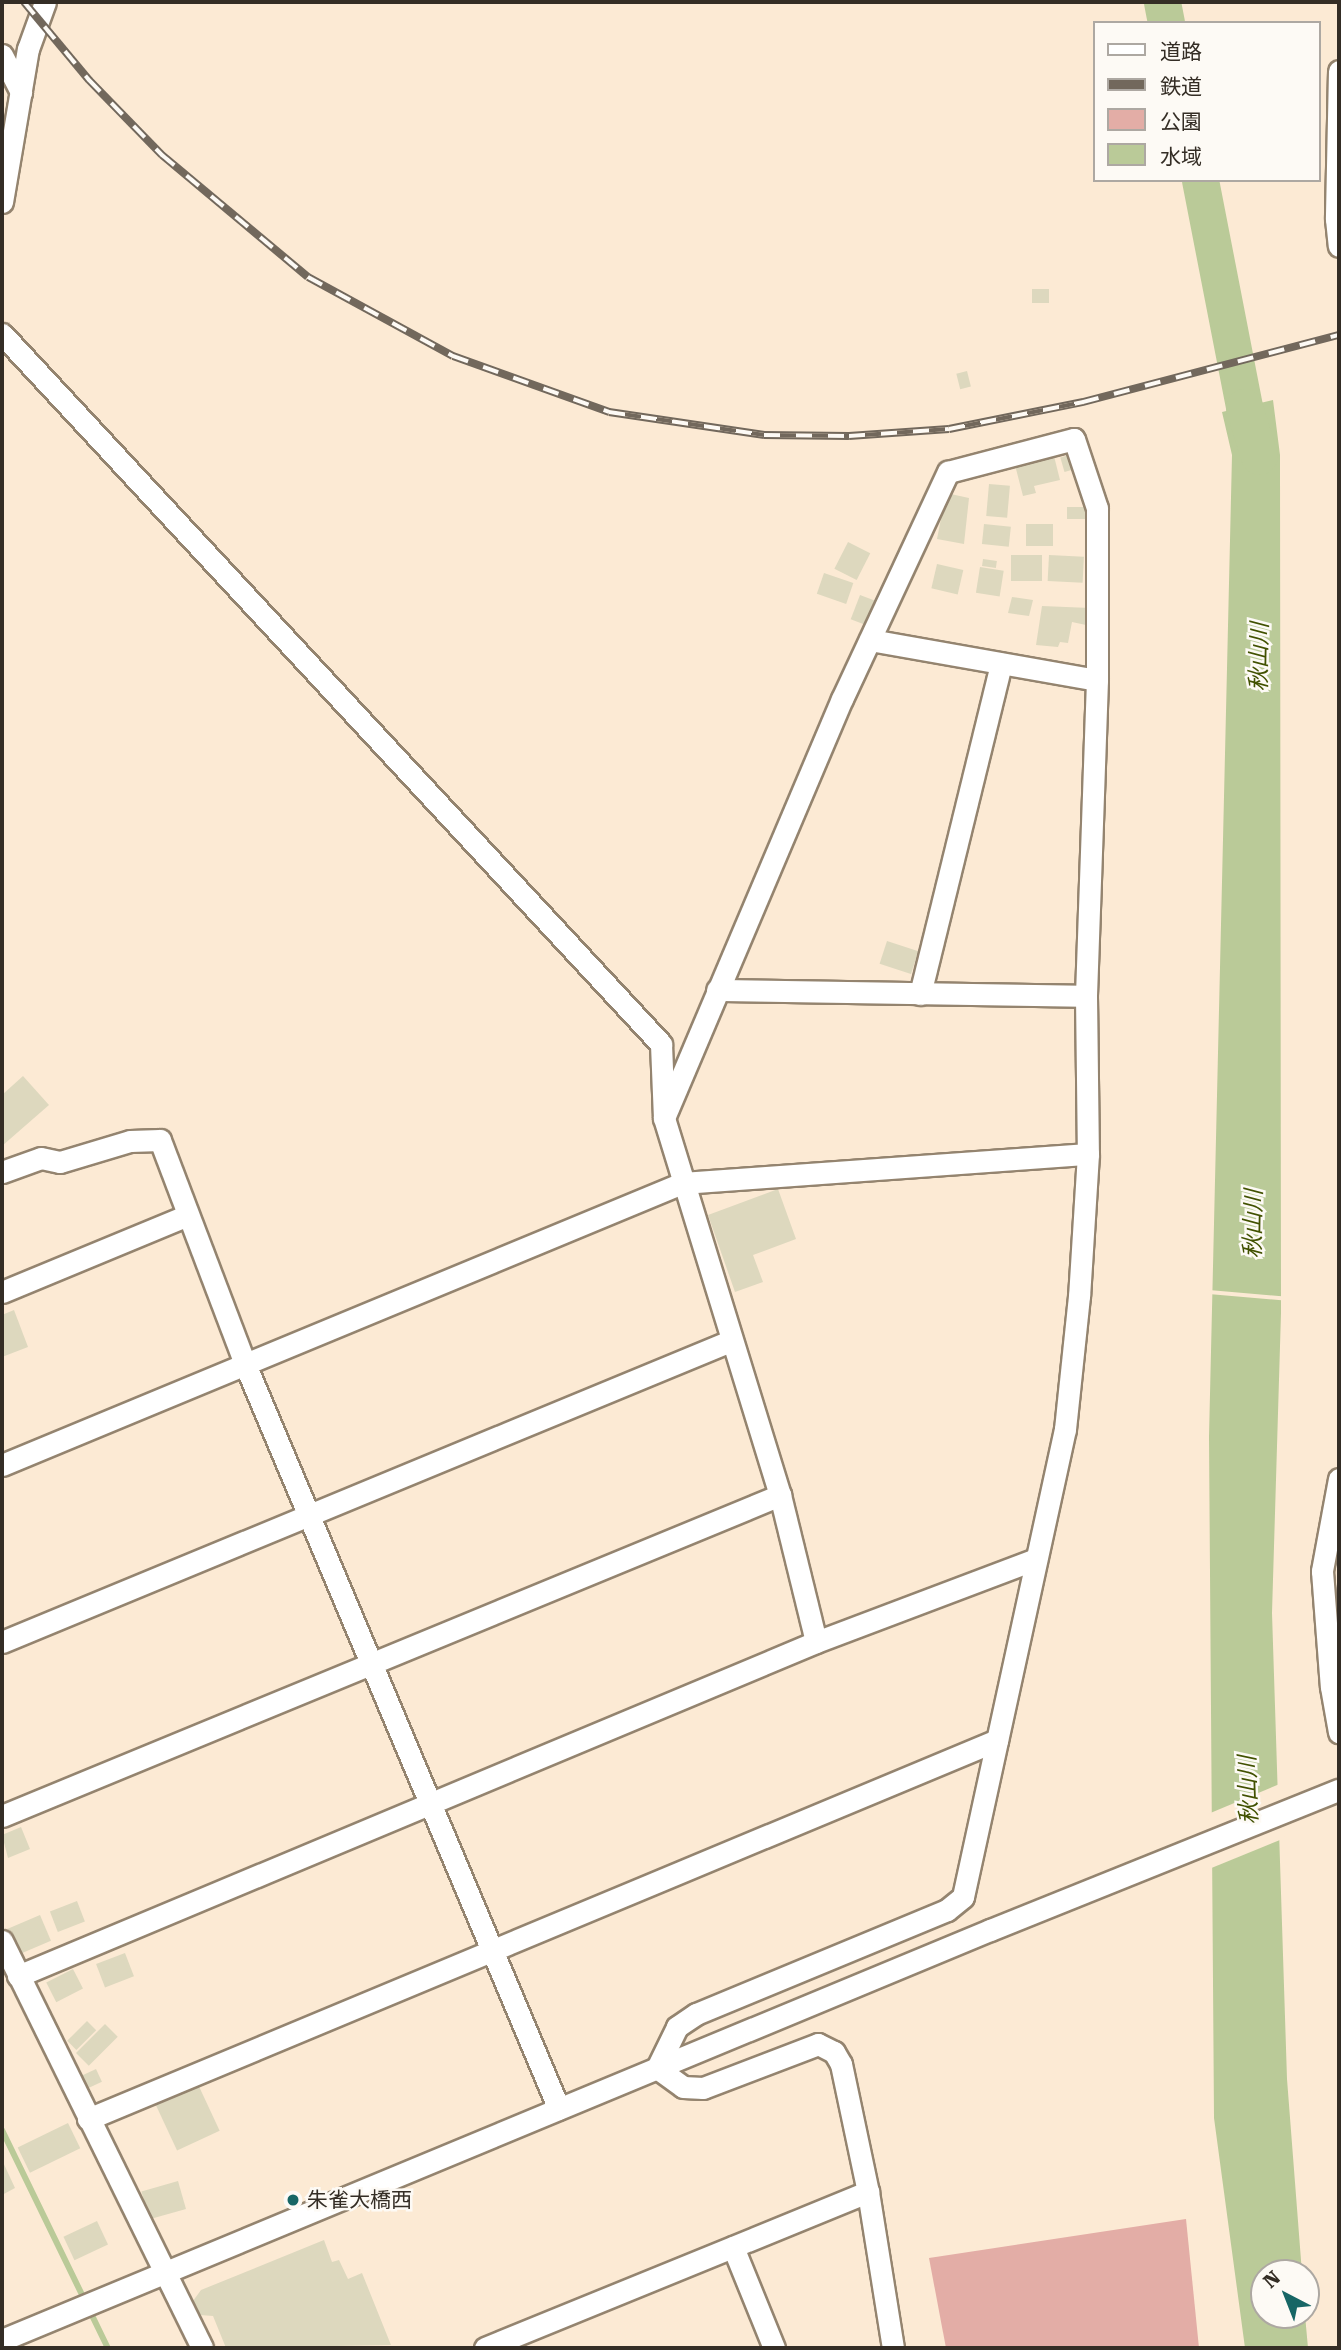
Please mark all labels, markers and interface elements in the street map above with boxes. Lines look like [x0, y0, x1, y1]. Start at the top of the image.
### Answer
legend [1092, 21, 1320, 182]
text: 道路 [1160, 40, 1202, 64]
text: 鉄道 [1160, 75, 1202, 99]
text: 公園 [1160, 110, 1202, 134]
text: 水域 [1160, 145, 1202, 169]
water label: 秋山川 [1246, 622, 1274, 692]
water label: 秋山川 [1240, 1189, 1268, 1259]
water label: 秋山川 [1234, 1755, 1264, 1825]
place label: 朱雀大橋西 [307, 2187, 412, 2213]
marker: 朱雀大橋西 [285, 2192, 301, 2208]
north arrow [1250, 2259, 1320, 2329]
text: N [1259, 2266, 1285, 2293]

